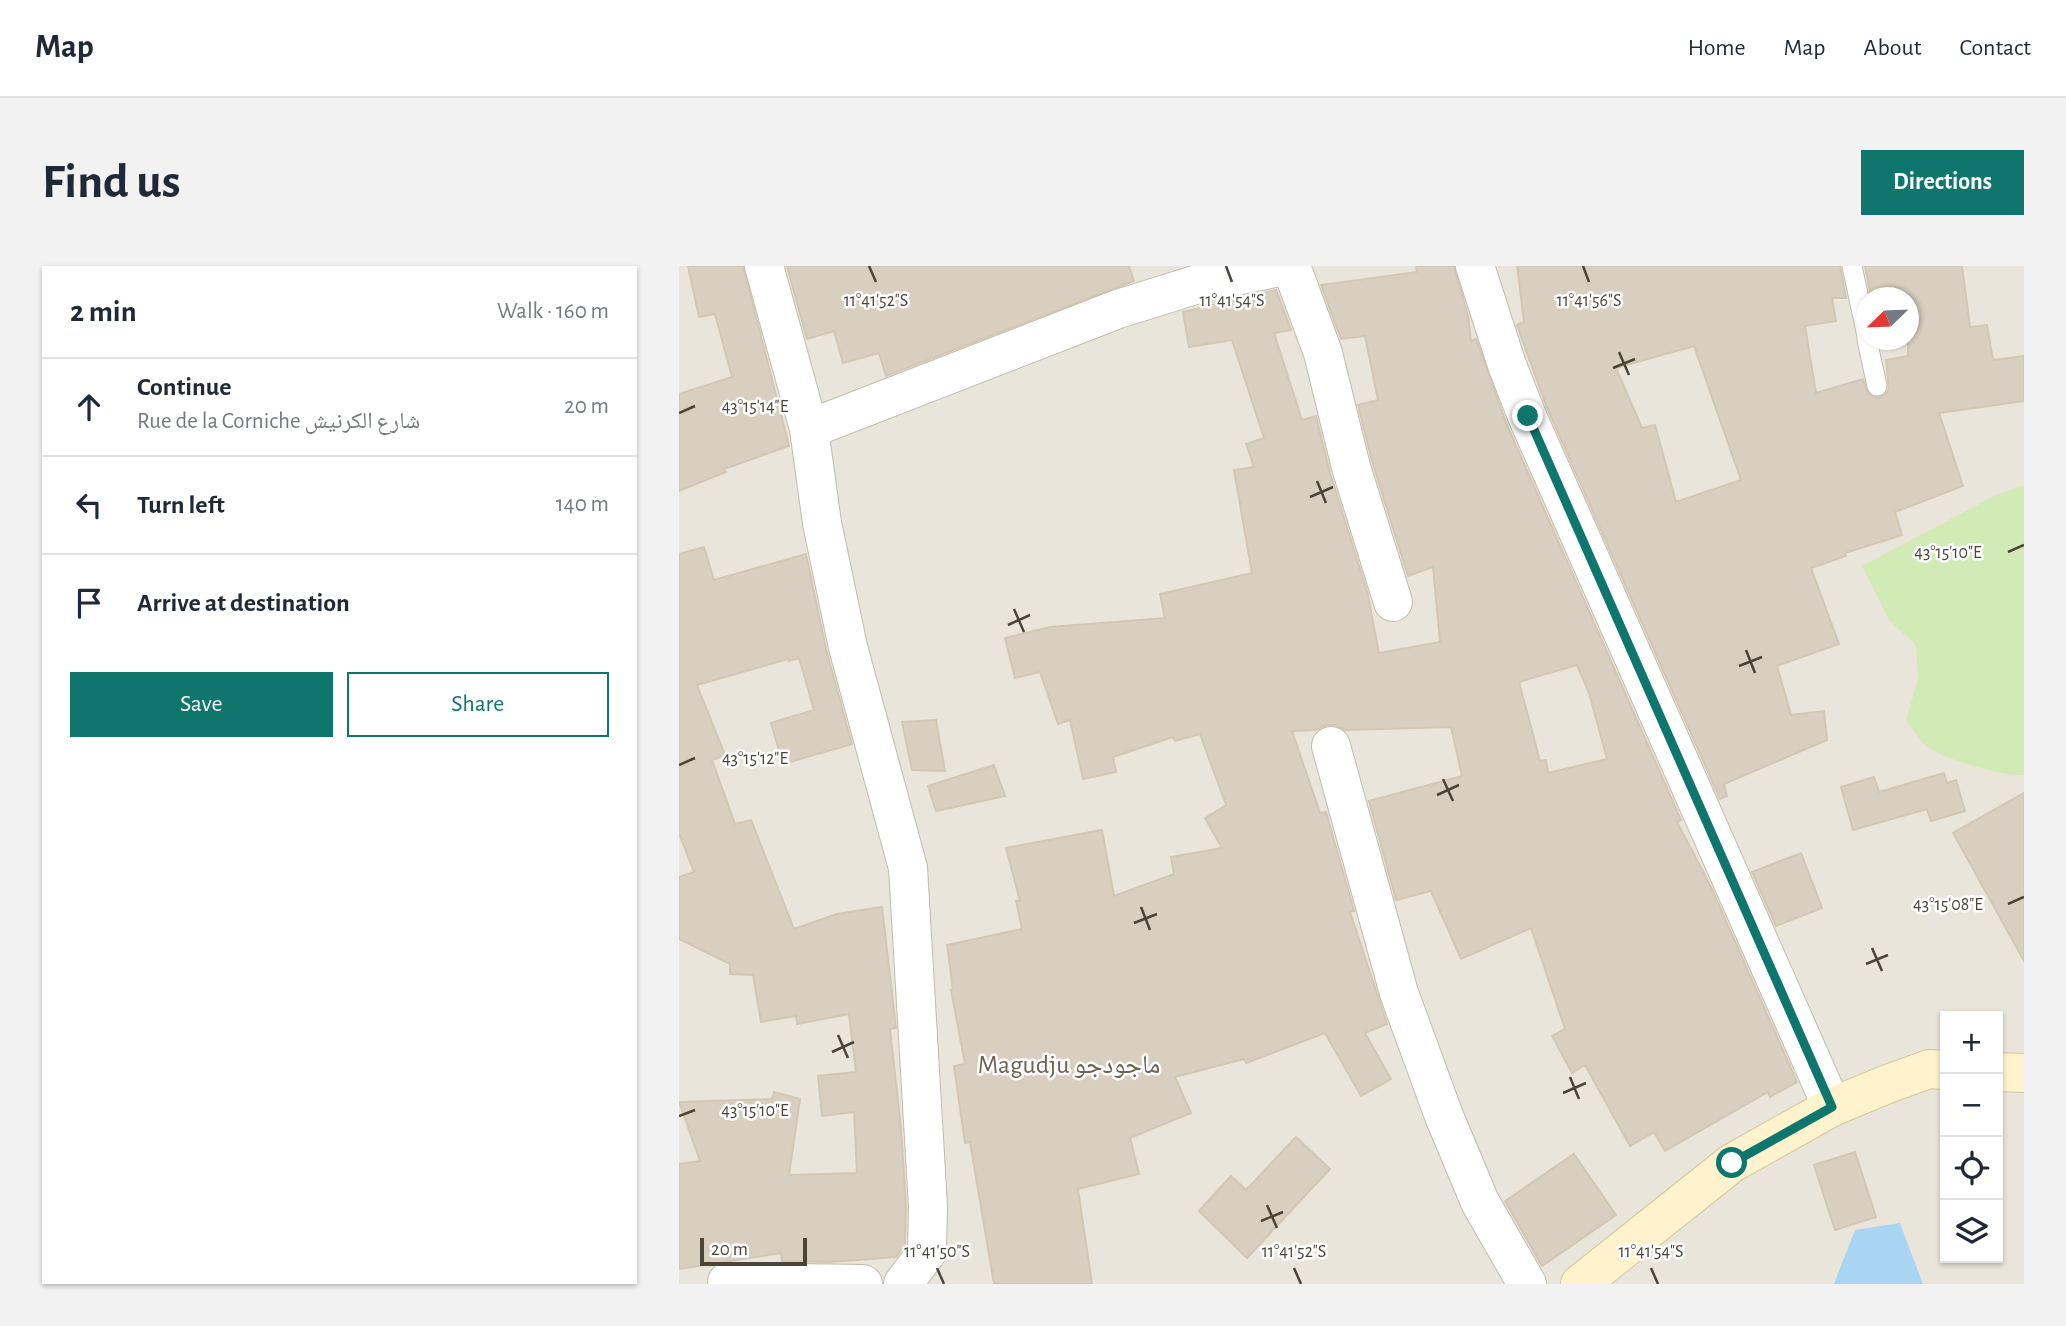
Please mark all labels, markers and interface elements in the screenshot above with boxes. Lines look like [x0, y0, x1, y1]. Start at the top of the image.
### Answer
text: Map [35, 31, 94, 64]
text: Home [1688, 36, 1746, 60]
text: Map [1784, 36, 1826, 60]
text: About [1864, 36, 1921, 60]
text: Contact [1959, 36, 2031, 60]
button: Directions [1861, 150, 2024, 215]
text: Find us [42, 158, 181, 207]
north arrow [1856, 287, 1919, 350]
text: 11°41'52"S [844, 292, 908, 310]
text: 11°41'54"S [1199, 292, 1265, 310]
text: 11°41'56"S [1556, 292, 1622, 310]
text: 2 min [70, 297, 137, 327]
text: Walk · 160 m [497, 300, 609, 323]
text: Continue [137, 374, 232, 400]
icon: ahead [70, 388, 108, 426]
text: 20 m [564, 395, 609, 418]
text: 43°15'14"E [722, 398, 789, 416]
route end [1512, 400, 1543, 431]
text: Rue de la Corniche شارع الكرنيش [137, 410, 420, 433]
icon: left [70, 486, 108, 524]
text: Turn left [137, 492, 225, 518]
text: 140 m [556, 493, 609, 516]
text: 43°15'10"E [1914, 544, 1982, 562]
icon: arrive [70, 584, 108, 622]
text: Arrive at destination [137, 590, 350, 616]
button: Save [70, 672, 333, 737]
button: Share [347, 672, 609, 737]
text: 43°15'12"E [722, 750, 788, 768]
text: 43°15'08"E [1913, 896, 1983, 914]
map controls [1940, 1011, 2003, 1263]
button: + [1940, 1011, 2003, 1074]
district label: Magudju ماجودجو [978, 1052, 1160, 1079]
button: − [1940, 1074, 2003, 1137]
text: 43°15'10"E [721, 1102, 789, 1120]
button: locate [1940, 1137, 2003, 1200]
route start [1716, 1147, 1747, 1178]
button: layers [1940, 1200, 2003, 1263]
scale bar [700, 1235, 807, 1267]
text: 20 m [711, 1240, 748, 1259]
text: 11°41'50"S [904, 1243, 970, 1261]
text: 11°41'52"S [1262, 1243, 1326, 1261]
text: 11°41'54"S [1618, 1243, 1684, 1261]

